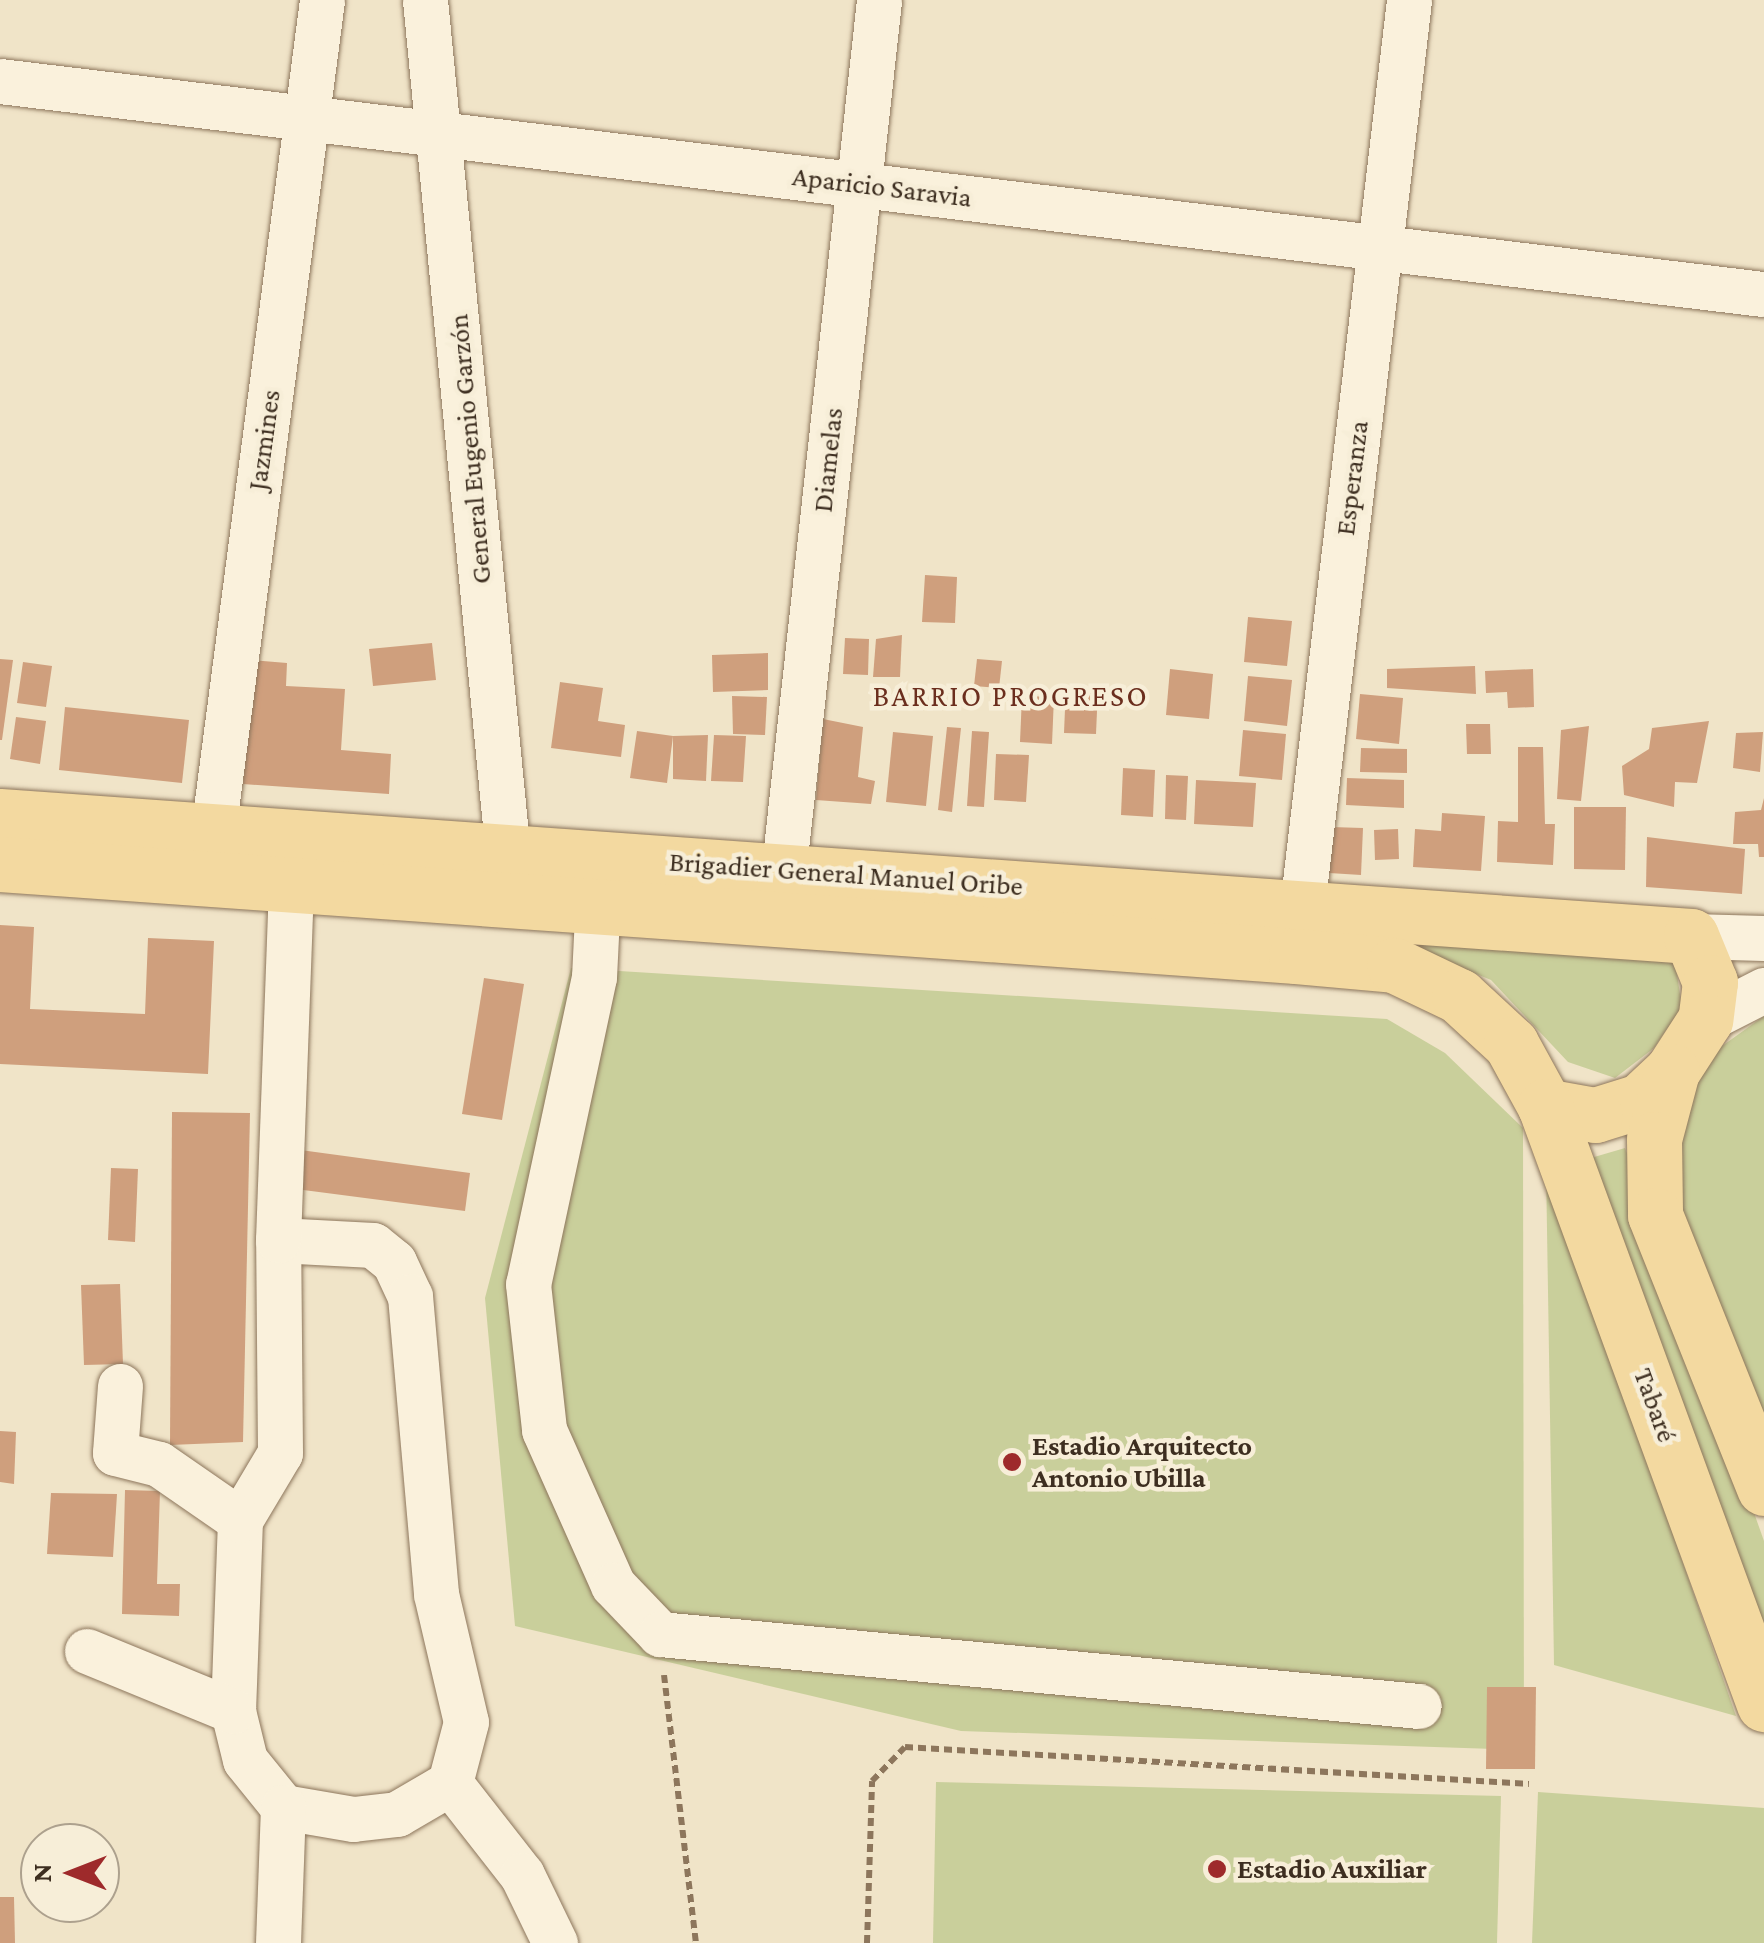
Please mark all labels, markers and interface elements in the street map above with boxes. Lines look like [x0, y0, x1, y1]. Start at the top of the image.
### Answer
street label: Aparicio Saravia [790, 159, 974, 215]
street label: General Eugenio Garzón [441, 313, 499, 585]
street label: Jazmines [240, 388, 288, 492]
street label: Diamelas [806, 406, 850, 514]
street label: Esperanza [1328, 419, 1376, 537]
district label: BARRIO PROGRESO [873, 678, 1149, 714]
street label: Brigadier General Manuel Oribe [668, 845, 1024, 903]
street label: Tabaré [1626, 1363, 1684, 1447]
place label: Estadio Arquitecto Antonio Ubilla [1032, 1429, 1252, 1495]
marker: Estadio Arquitecto Antonio Ubilla [1001, 1451, 1023, 1473]
north arrow [20, 1823, 120, 1923]
place label: Estadio Auxiliar [1237, 1852, 1427, 1886]
marker: Estadio Auxiliar [1206, 1858, 1228, 1880]
text: N [26, 1863, 57, 1883]

